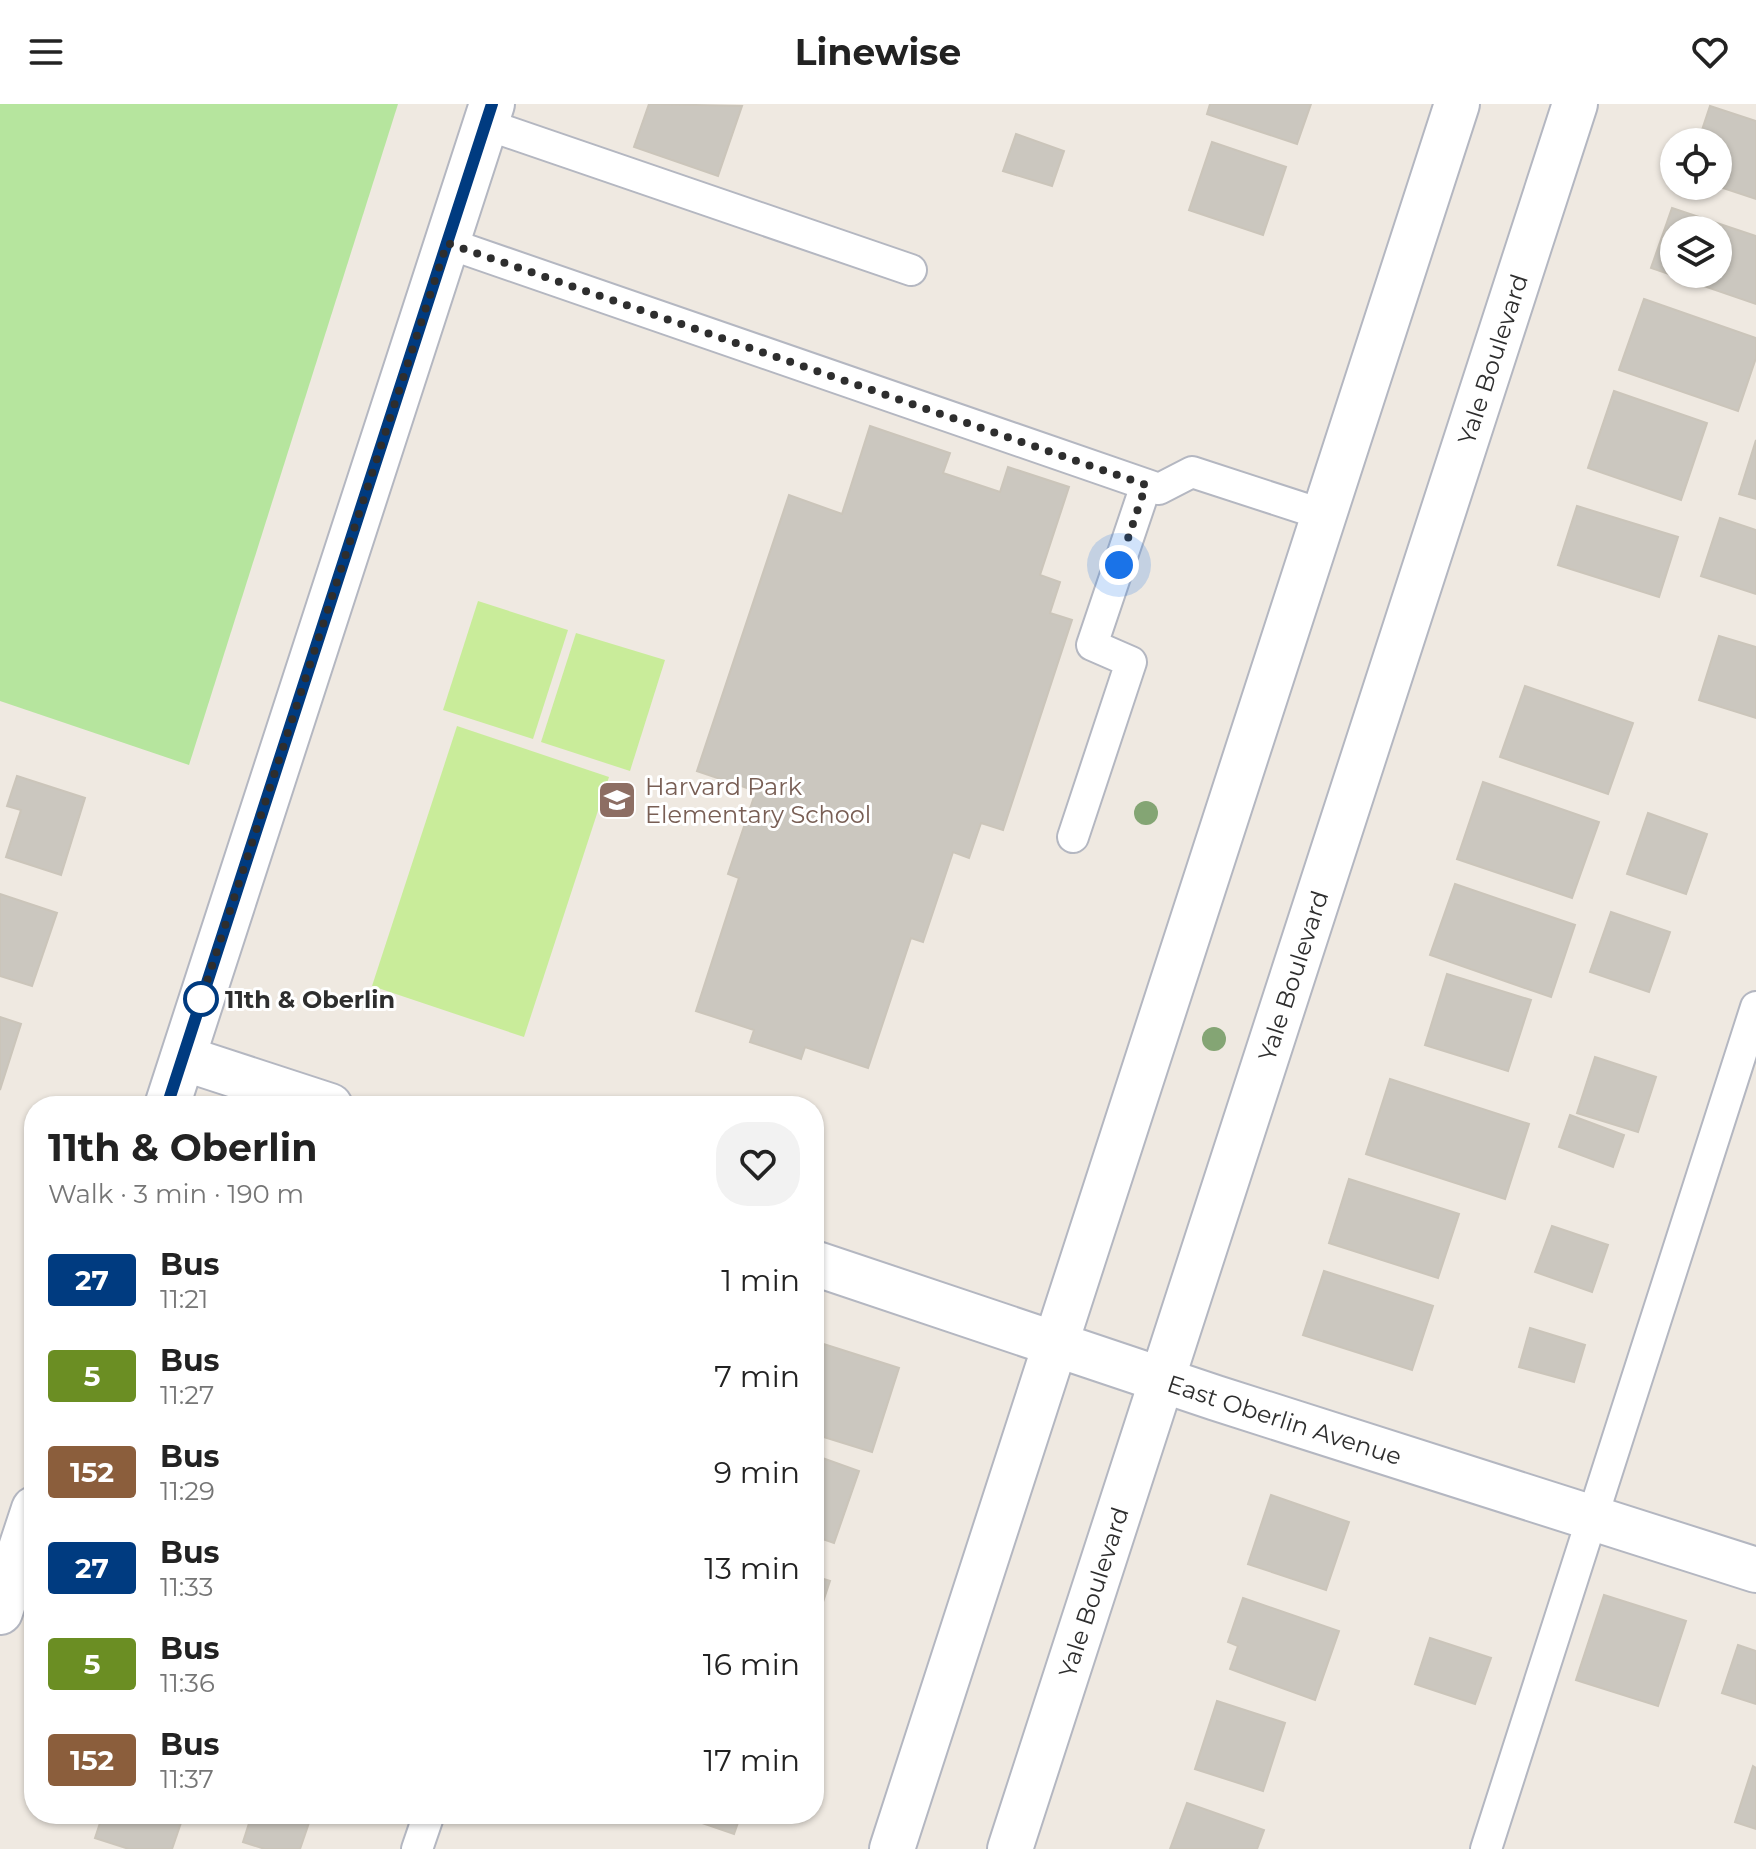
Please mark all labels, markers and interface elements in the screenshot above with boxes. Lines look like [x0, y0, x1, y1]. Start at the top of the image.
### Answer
icon: menu [24, 30, 68, 74]
text: Linewise [795, 30, 961, 74]
icon: heart [1688, 30, 1732, 74]
map controls [1660, 128, 1732, 288]
button: locate [1660, 128, 1732, 200]
button: layers [1660, 216, 1732, 288]
street label: Yale Boulevard [1451, 270, 1534, 448]
your location [1099, 545, 1139, 585]
place label: Harvard Park Elementary School [645, 772, 871, 829]
school or university icon: Harvard Park Elementary School [596, 779, 638, 821]
street label: Yale Boulevard [1252, 887, 1334, 1065]
marker: 11th & Oberlin [184, 982, 218, 1016]
place label: 11th & Oberlin [225, 985, 395, 1014]
button: heart [716, 1122, 800, 1206]
text: 11th & Oberlin [48, 1124, 317, 1171]
text: Walk · 3 min · 190 m [48, 1178, 304, 1210]
text: Bus [160, 1246, 220, 1283]
text: 1 min [721, 1262, 800, 1299]
text: 27 [75, 1263, 109, 1297]
text: 11:21 [160, 1283, 208, 1315]
text: Bus [160, 1342, 220, 1379]
text: 7 min [714, 1358, 800, 1395]
text: 5 [84, 1359, 100, 1393]
street label: East Oberlin Avenue [1164, 1368, 1405, 1471]
text: 11:27 [160, 1379, 214, 1411]
text: Bus [160, 1438, 220, 1475]
text: 9 min [714, 1454, 800, 1491]
text: 152 [70, 1455, 114, 1489]
text: 11:29 [160, 1475, 215, 1507]
street label: Yale Boulevard [1052, 1503, 1134, 1681]
text: Bus [160, 1534, 220, 1571]
text: 13 min [704, 1550, 800, 1587]
text: 27 [75, 1551, 109, 1585]
text: 11:33 [160, 1571, 213, 1603]
text: Bus [160, 1630, 220, 1667]
text: 16 min [703, 1646, 800, 1683]
text: 5 [84, 1647, 100, 1681]
text: 11:36 [160, 1667, 215, 1699]
text: Bus [160, 1726, 220, 1763]
text: 17 min [703, 1742, 800, 1779]
text: 152 [70, 1743, 114, 1777]
text: 11:37 [160, 1763, 214, 1795]

